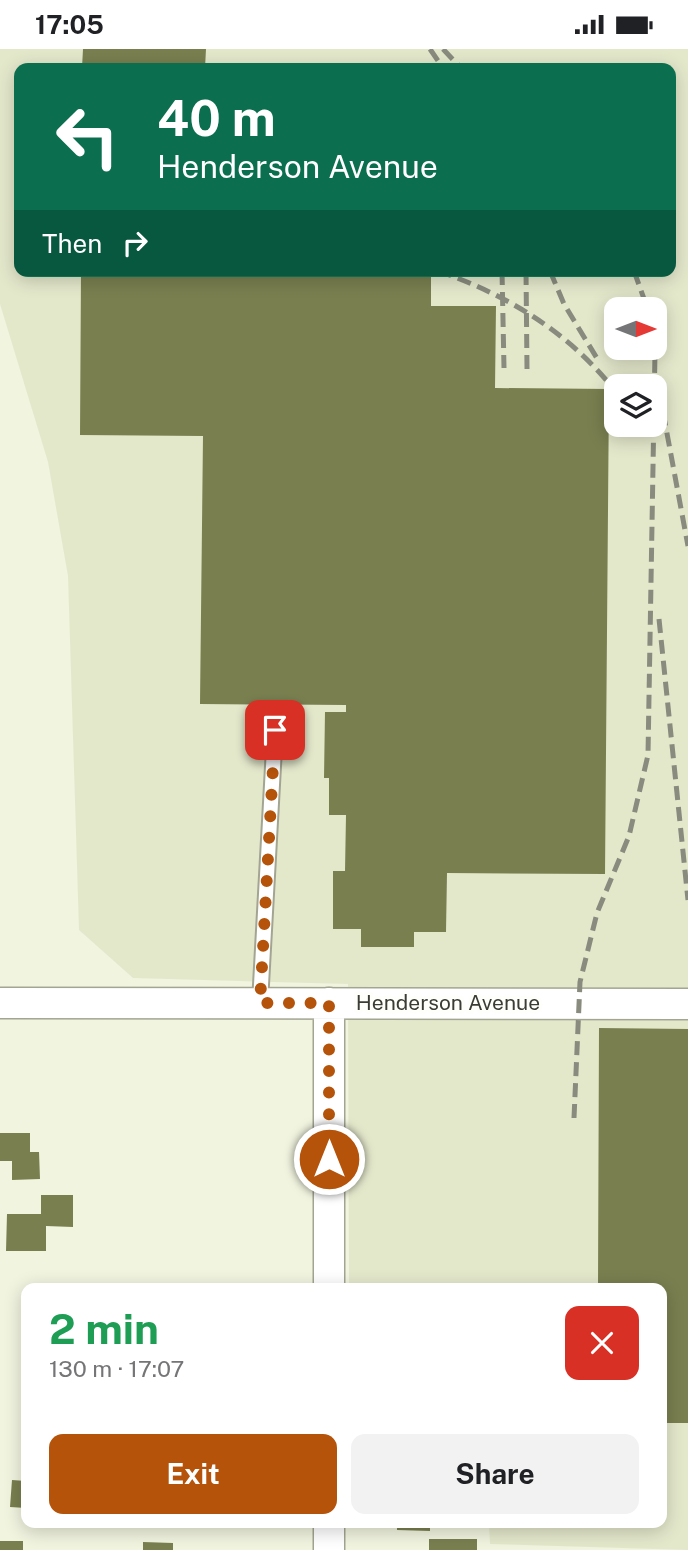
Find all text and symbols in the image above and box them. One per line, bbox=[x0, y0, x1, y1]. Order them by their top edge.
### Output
text: 17:05 bbox=[35, 9, 104, 40]
text: 40 m bbox=[157, 89, 276, 147]
icon: left bbox=[42, 91, 133, 182]
text: Henderson Avenue bbox=[157, 148, 438, 185]
icon: right bbox=[116, 224, 154, 262]
text: Then bbox=[42, 228, 102, 259]
north arrow bbox=[604, 297, 667, 361]
map controls bbox=[604, 297, 667, 437]
button: layers bbox=[604, 374, 667, 437]
pin bbox=[245, 700, 305, 760]
icon: arrive bbox=[256, 711, 294, 749]
street label: Henderson Avenue bbox=[356, 990, 540, 1015]
position arrow bbox=[292, 1122, 366, 1196]
text: 2 min bbox=[49, 1304, 159, 1353]
button: close bbox=[565, 1306, 639, 1380]
text: 130 m · 17:07 bbox=[49, 1355, 184, 1382]
button: Exit bbox=[49, 1434, 337, 1514]
button: Share bbox=[351, 1434, 639, 1514]

